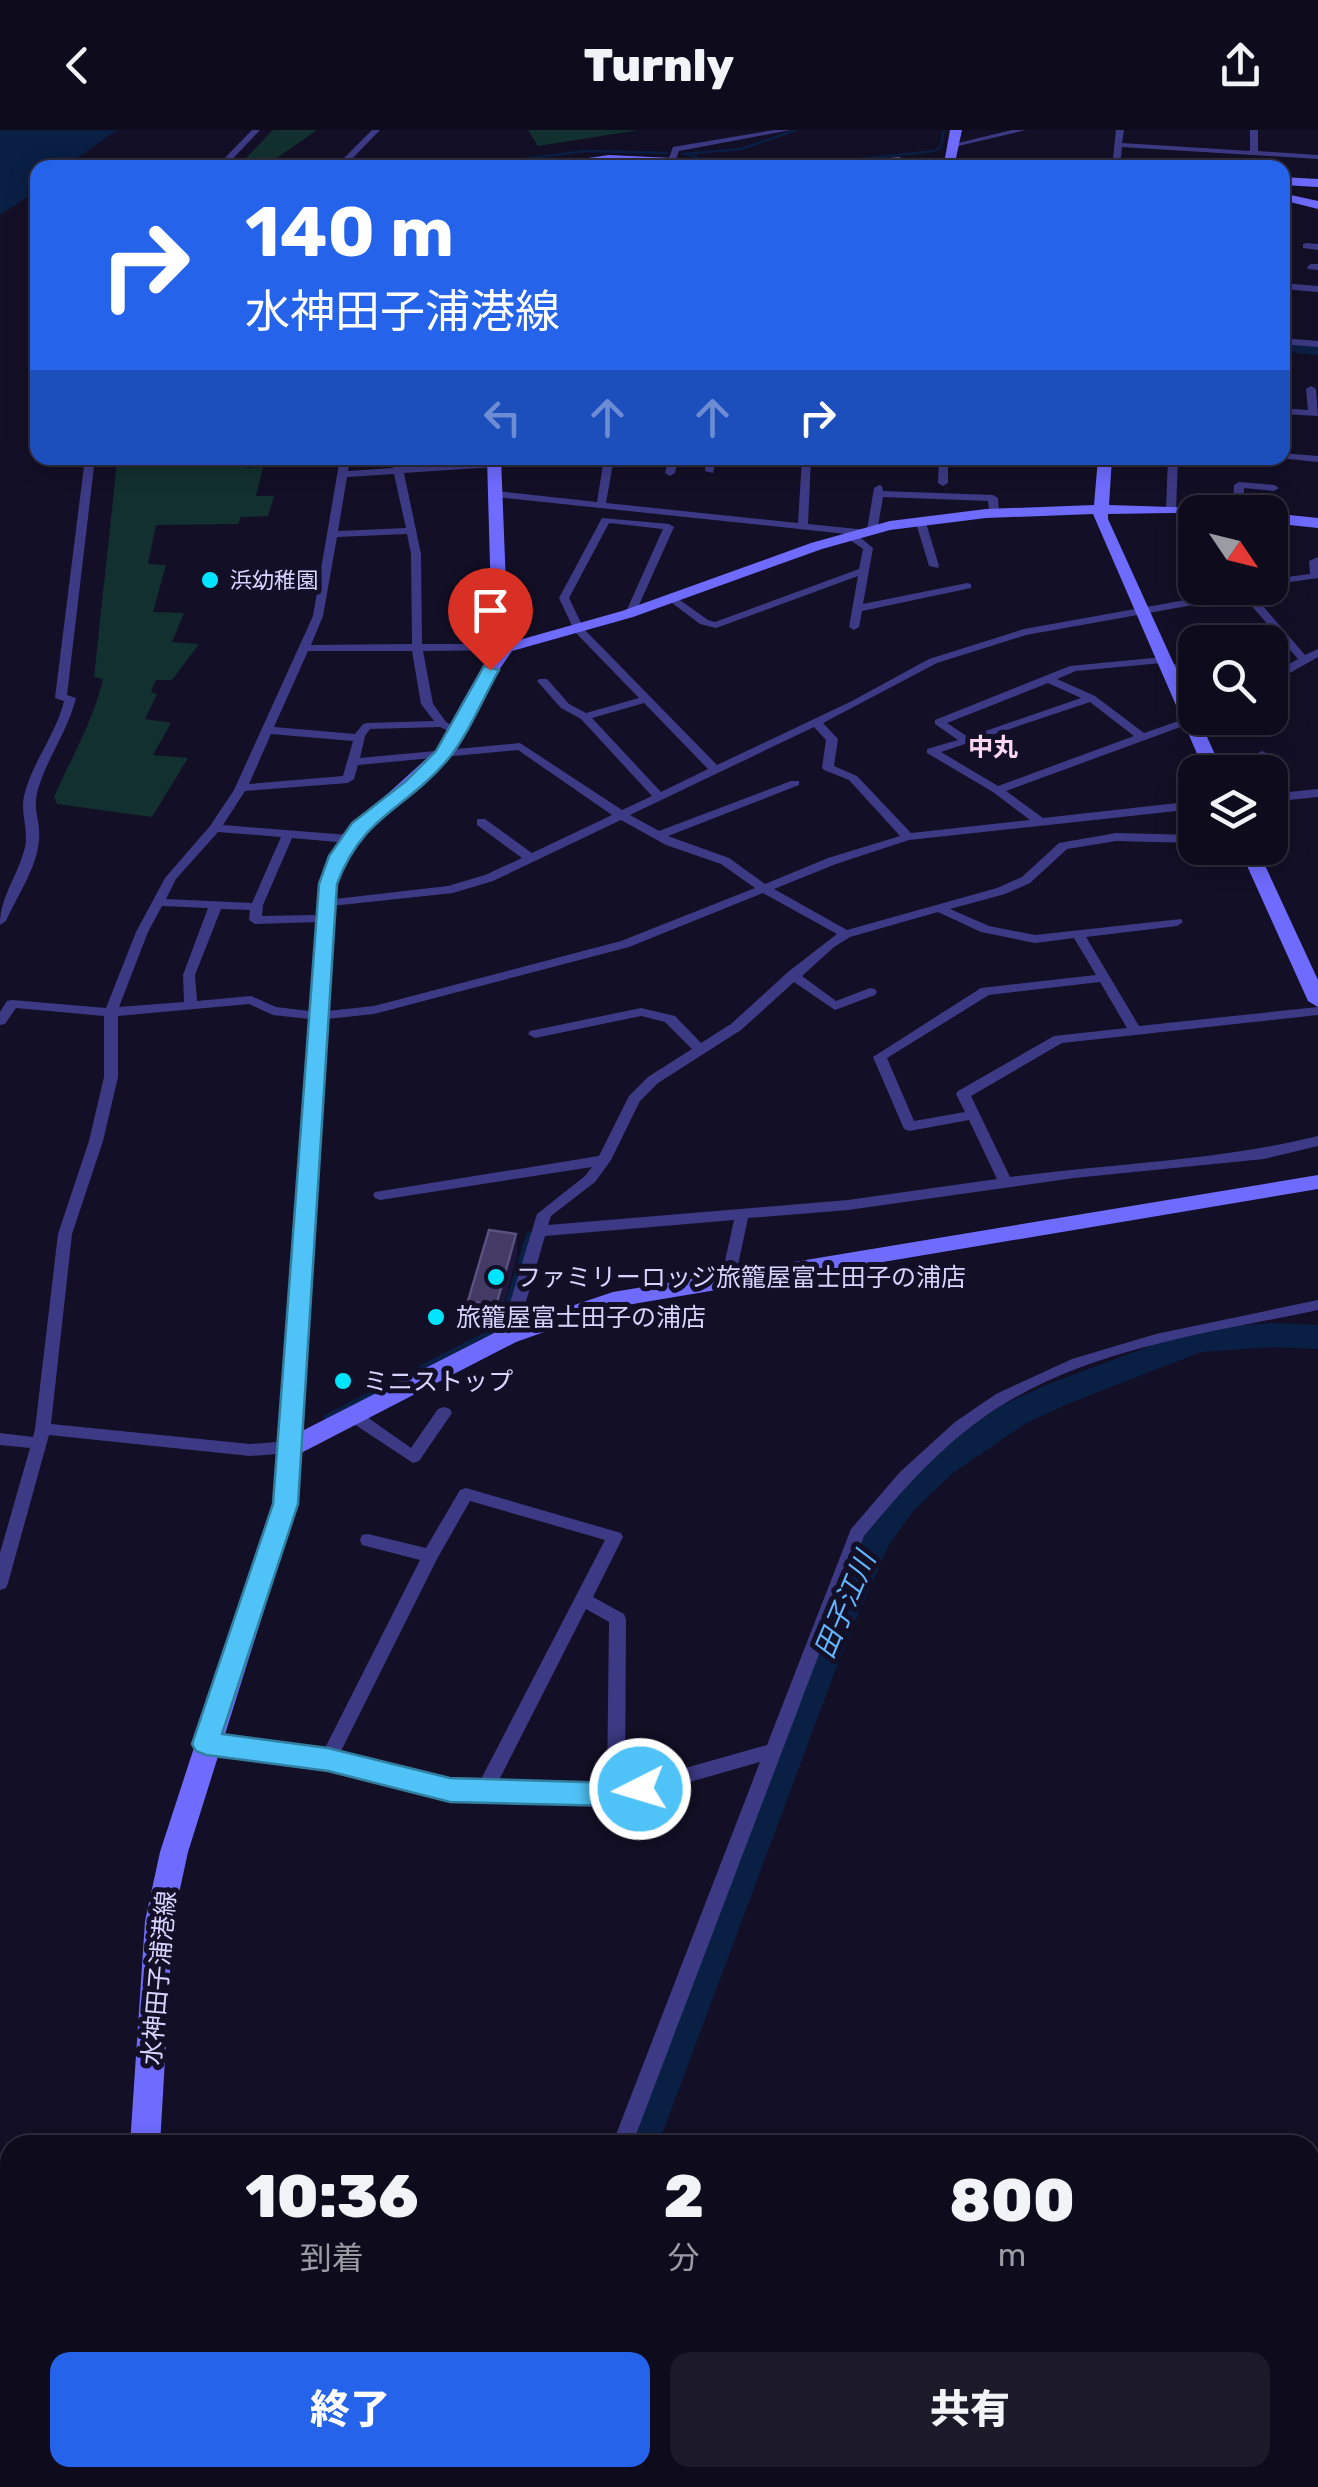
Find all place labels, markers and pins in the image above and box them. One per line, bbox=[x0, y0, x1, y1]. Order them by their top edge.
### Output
place label: 浜幼稚園 bbox=[230, 567, 318, 594]
pin bbox=[448, 568, 533, 671]
marker: 浜幼稚園 bbox=[199, 569, 221, 591]
place label: ファミリーロッジ旅籠屋富士田子の浦店 bbox=[516, 1263, 966, 1292]
marker: ファミリーロッジ旅籠屋富士田子の浦店 bbox=[485, 1266, 507, 1288]
place label: 旅籠屋富士田子の浦店 bbox=[456, 1303, 706, 1332]
marker: 旅籠屋富士田子の浦店 bbox=[425, 1306, 447, 1328]
place label: ミニストップ bbox=[363, 1367, 513, 1396]
marker: ミニストップ bbox=[332, 1370, 354, 1392]

